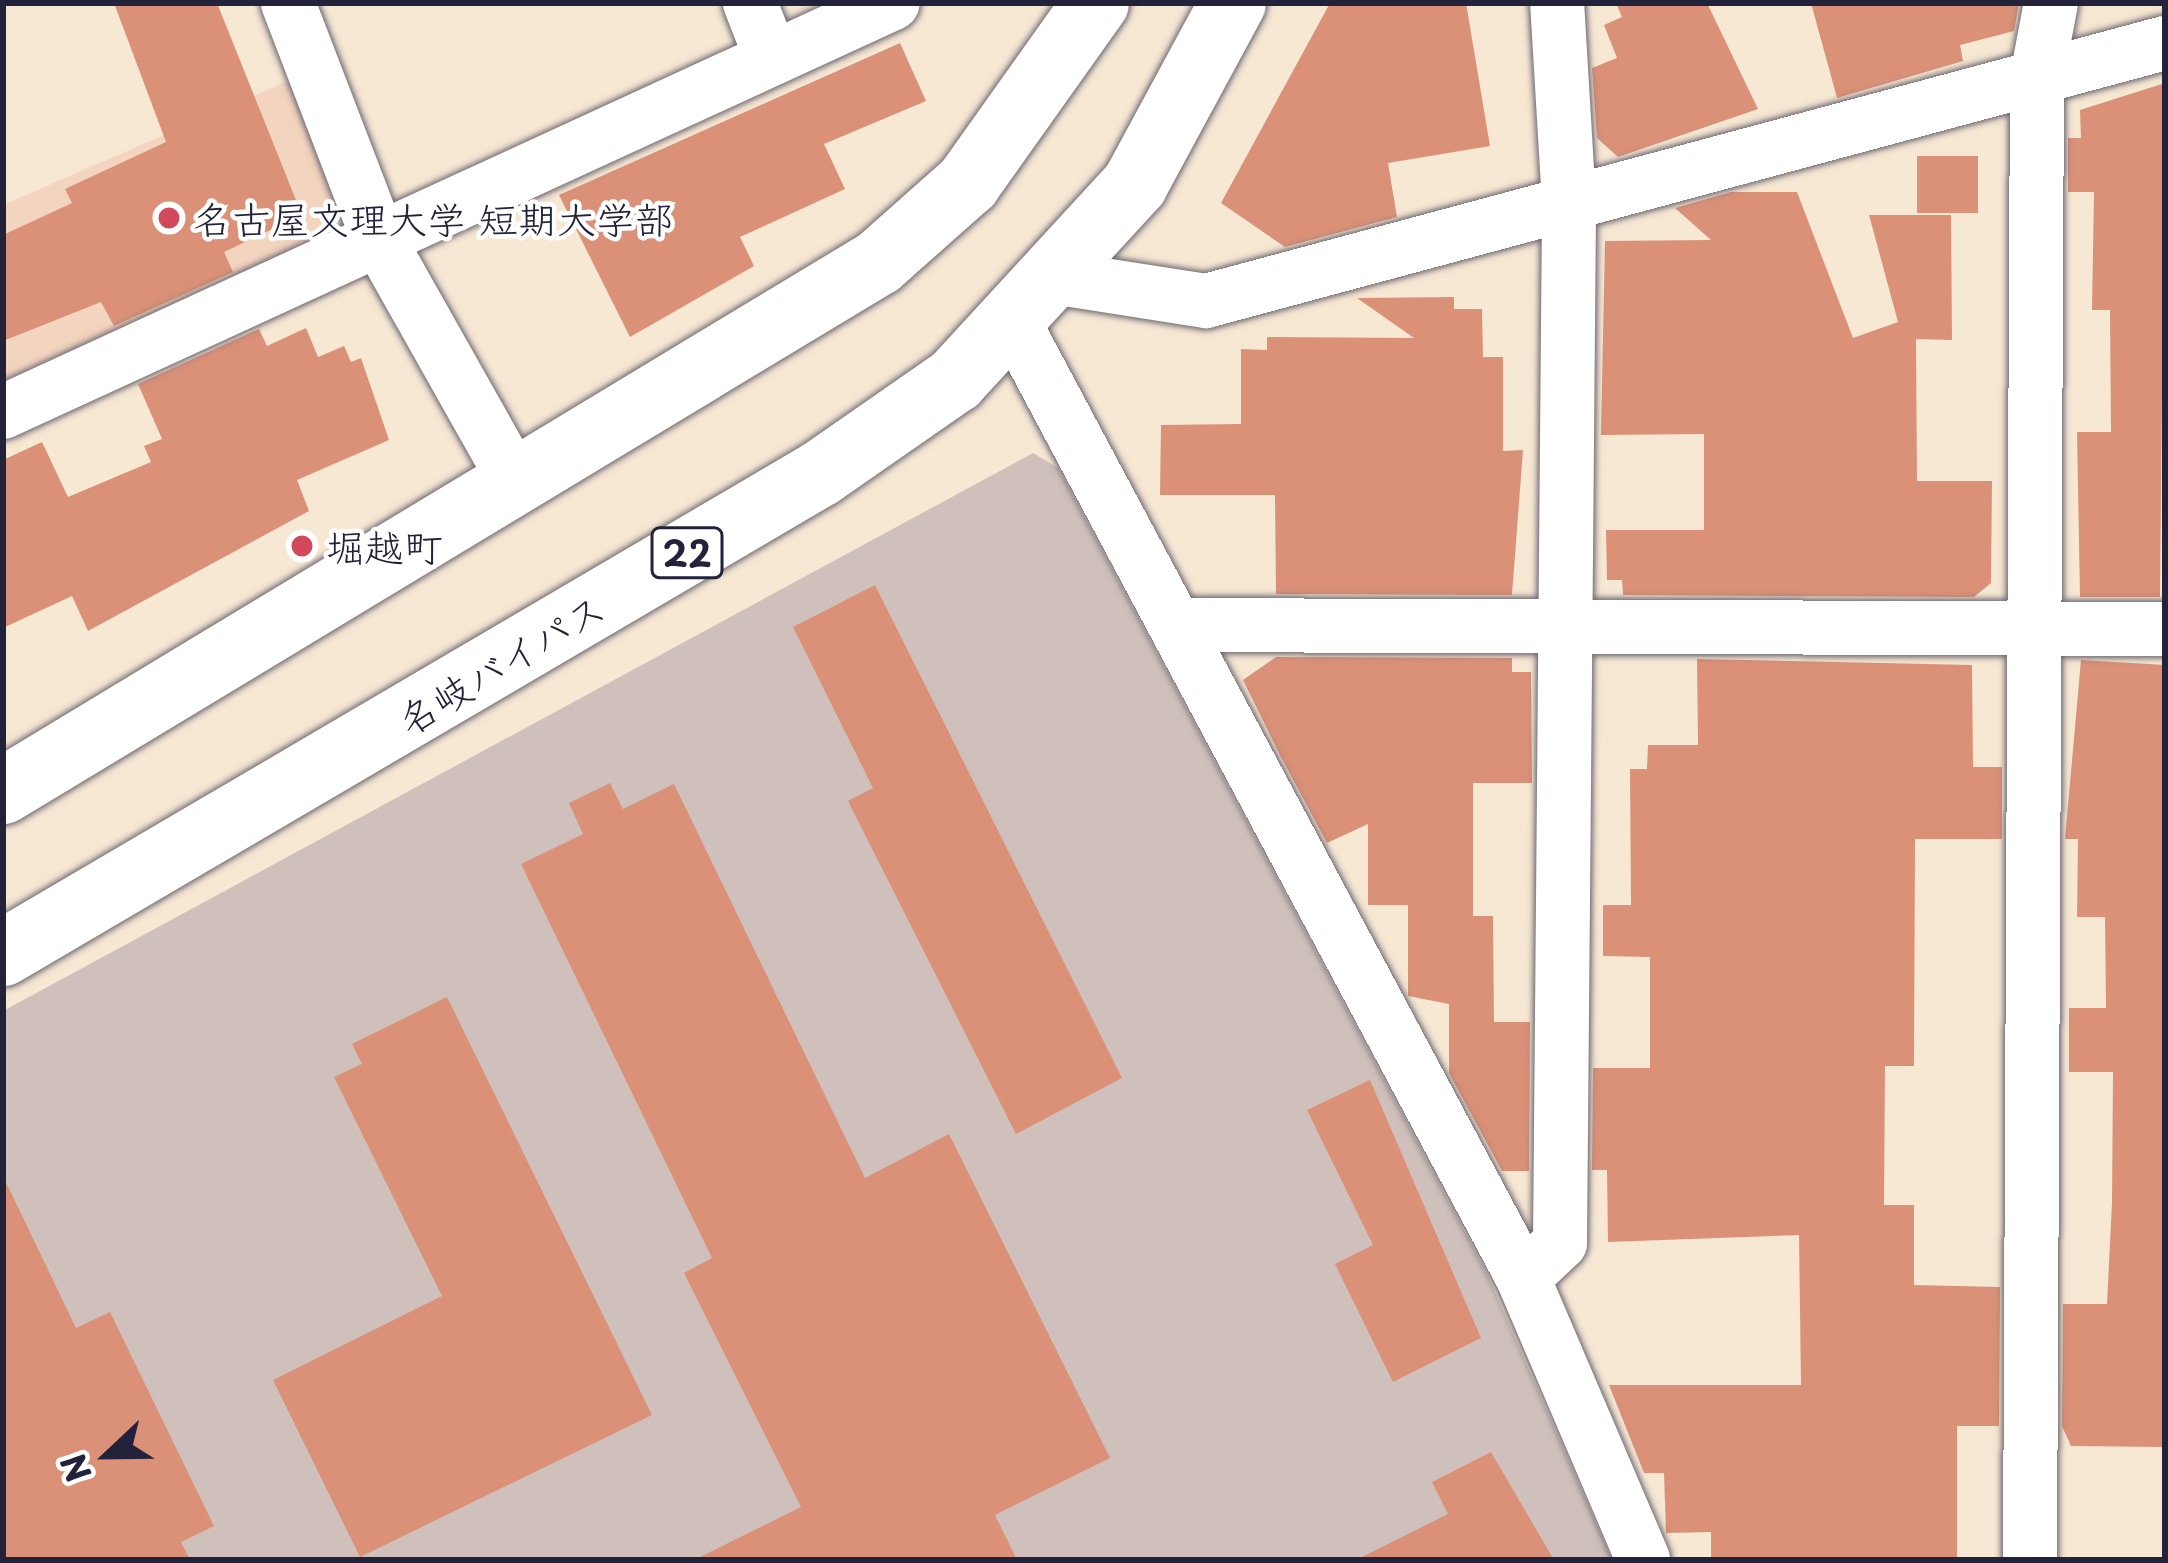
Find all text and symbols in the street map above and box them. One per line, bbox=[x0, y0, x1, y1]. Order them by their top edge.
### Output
place label: 名古屋文理大学 短期大学部 bbox=[193, 195, 674, 241]
marker: 名古屋文理大学 短期大学部 bbox=[156, 205, 182, 231]
place label: 堀越町 bbox=[326, 523, 443, 569]
road number: 22 bbox=[648, 523, 726, 583]
marker: 堀越町 bbox=[289, 533, 315, 559]
street label: 名岐バイパス bbox=[389, 583, 613, 743]
north arrow bbox=[48, 1395, 168, 1515]
text: N bbox=[47, 1447, 103, 1490]

